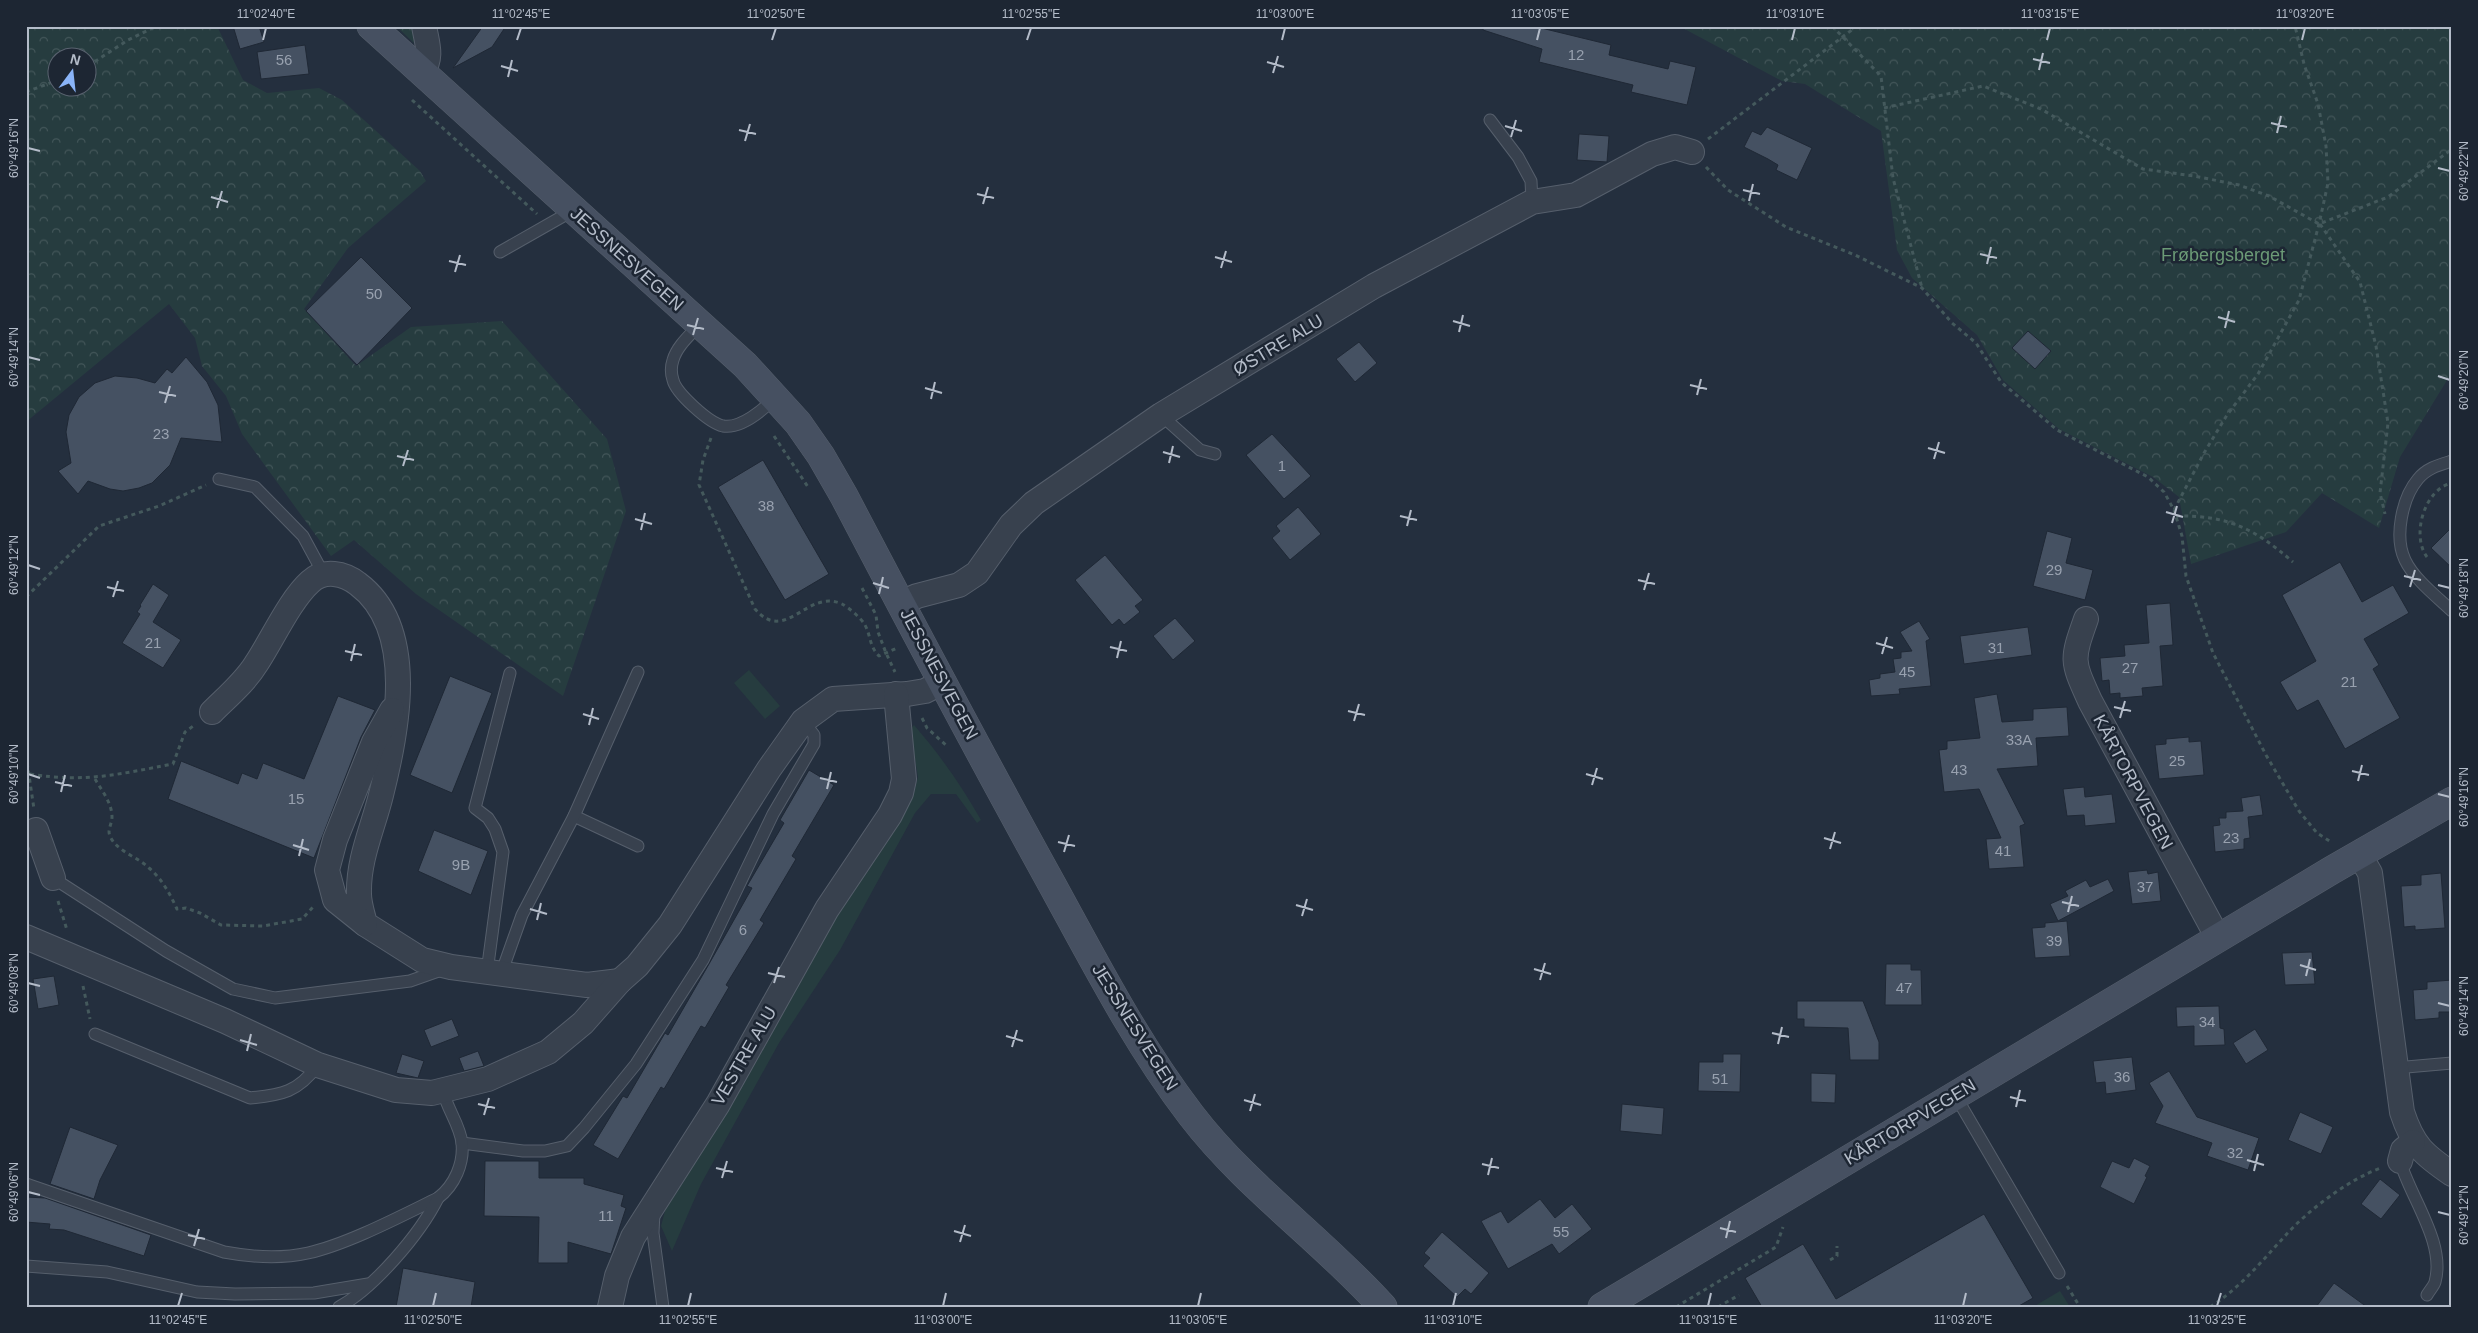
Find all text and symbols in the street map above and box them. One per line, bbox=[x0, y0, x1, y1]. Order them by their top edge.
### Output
text: 11°02'40"E bbox=[237, 7, 295, 21]
text: 11°02'45"E bbox=[492, 7, 550, 21]
text: 11°02'50"E bbox=[747, 7, 805, 21]
text: 11°02'55"E bbox=[1002, 7, 1060, 21]
text: 11°03'00"E bbox=[1256, 7, 1314, 21]
text: 11°03'05"E bbox=[1511, 7, 1569, 21]
text: 11°03'10"E bbox=[1766, 7, 1824, 21]
text: 11°03'15"E bbox=[2021, 7, 2079, 21]
text: 11°03'20"E bbox=[2276, 7, 2334, 21]
house number: 12 bbox=[1568, 46, 1584, 63]
north arrow bbox=[48, 48, 98, 98]
text: N bbox=[68, 50, 82, 68]
house number: 56 bbox=[276, 51, 292, 68]
text: 60°49'16"N bbox=[7, 118, 21, 178]
text: 60°49'22"N bbox=[2457, 141, 2471, 201]
street label: JESSNESVEGEN bbox=[566, 203, 688, 315]
park label: Frøbergsberget bbox=[2161, 245, 2285, 265]
house number: 50 bbox=[366, 285, 382, 302]
street label: ØSTRE ALU bbox=[1230, 310, 1326, 380]
text: 60°49'14"N bbox=[7, 327, 21, 387]
text: 60°49'20"N bbox=[2457, 350, 2471, 410]
house number: 23 bbox=[153, 425, 169, 442]
house number: 1 bbox=[1278, 457, 1286, 474]
house number: 38 bbox=[758, 497, 774, 514]
text: 60°49'12"N bbox=[7, 535, 21, 595]
text: 60°49'18"N bbox=[2457, 558, 2471, 618]
house number: 29 bbox=[2046, 561, 2062, 578]
street label: JESSNESVEGEN bbox=[896, 605, 982, 743]
house number: 21 bbox=[145, 634, 161, 651]
house number: 31 bbox=[1988, 639, 2004, 656]
house number: 27 bbox=[2122, 659, 2138, 676]
house number: 45 bbox=[1899, 663, 1915, 680]
house number: 21 bbox=[2341, 673, 2357, 690]
street label: KÅRTORPVEGEN bbox=[2089, 711, 2177, 853]
house number: 33A bbox=[2006, 731, 2032, 748]
text: 60°49'10"N bbox=[7, 744, 21, 804]
house number: 25 bbox=[2169, 752, 2185, 769]
house number: 43 bbox=[1951, 761, 1967, 778]
text: 60°49'16"N bbox=[2457, 767, 2471, 827]
house number: 15 bbox=[288, 790, 304, 807]
house number: 23 bbox=[2223, 829, 2239, 846]
house number: 41 bbox=[1995, 842, 2011, 859]
house number: 9B bbox=[452, 856, 470, 873]
house number: 37 bbox=[2137, 878, 2153, 895]
house number: 6 bbox=[739, 921, 747, 938]
house number: 39 bbox=[2046, 932, 2062, 949]
text: 60°49'08"N bbox=[7, 953, 21, 1013]
street label: JESSNESVEGEN bbox=[1088, 960, 1182, 1094]
text: 60°49'14"N bbox=[2457, 976, 2471, 1036]
house number: 47 bbox=[1896, 979, 1912, 996]
street label: VESTRE ALU bbox=[708, 1003, 780, 1109]
house number: 34 bbox=[2199, 1013, 2215, 1030]
house number: 36 bbox=[2114, 1068, 2130, 1085]
house number: 51 bbox=[1712, 1070, 1728, 1087]
street label: KÅRTORPVEGEN bbox=[1841, 1075, 1979, 1169]
house number: 32 bbox=[2227, 1144, 2243, 1161]
text: 60°49'06"N bbox=[7, 1162, 21, 1222]
text: 60°49'12"N bbox=[2457, 1185, 2471, 1245]
house number: 11 bbox=[598, 1207, 614, 1224]
house number: 55 bbox=[1553, 1223, 1569, 1240]
text: 11°02'45"E bbox=[149, 1313, 207, 1327]
text: 11°02'50"E bbox=[404, 1313, 462, 1327]
text: 11°02'55"E bbox=[659, 1313, 717, 1327]
text: 11°03'00"E bbox=[914, 1313, 972, 1327]
text: 11°03'05"E bbox=[1169, 1313, 1227, 1327]
text: 11°03'10"E bbox=[1424, 1313, 1482, 1327]
text: 11°03'15"E bbox=[1679, 1313, 1737, 1327]
text: 11°03'20"E bbox=[1934, 1313, 1992, 1327]
text: 11°03'25"E bbox=[2188, 1313, 2246, 1327]

